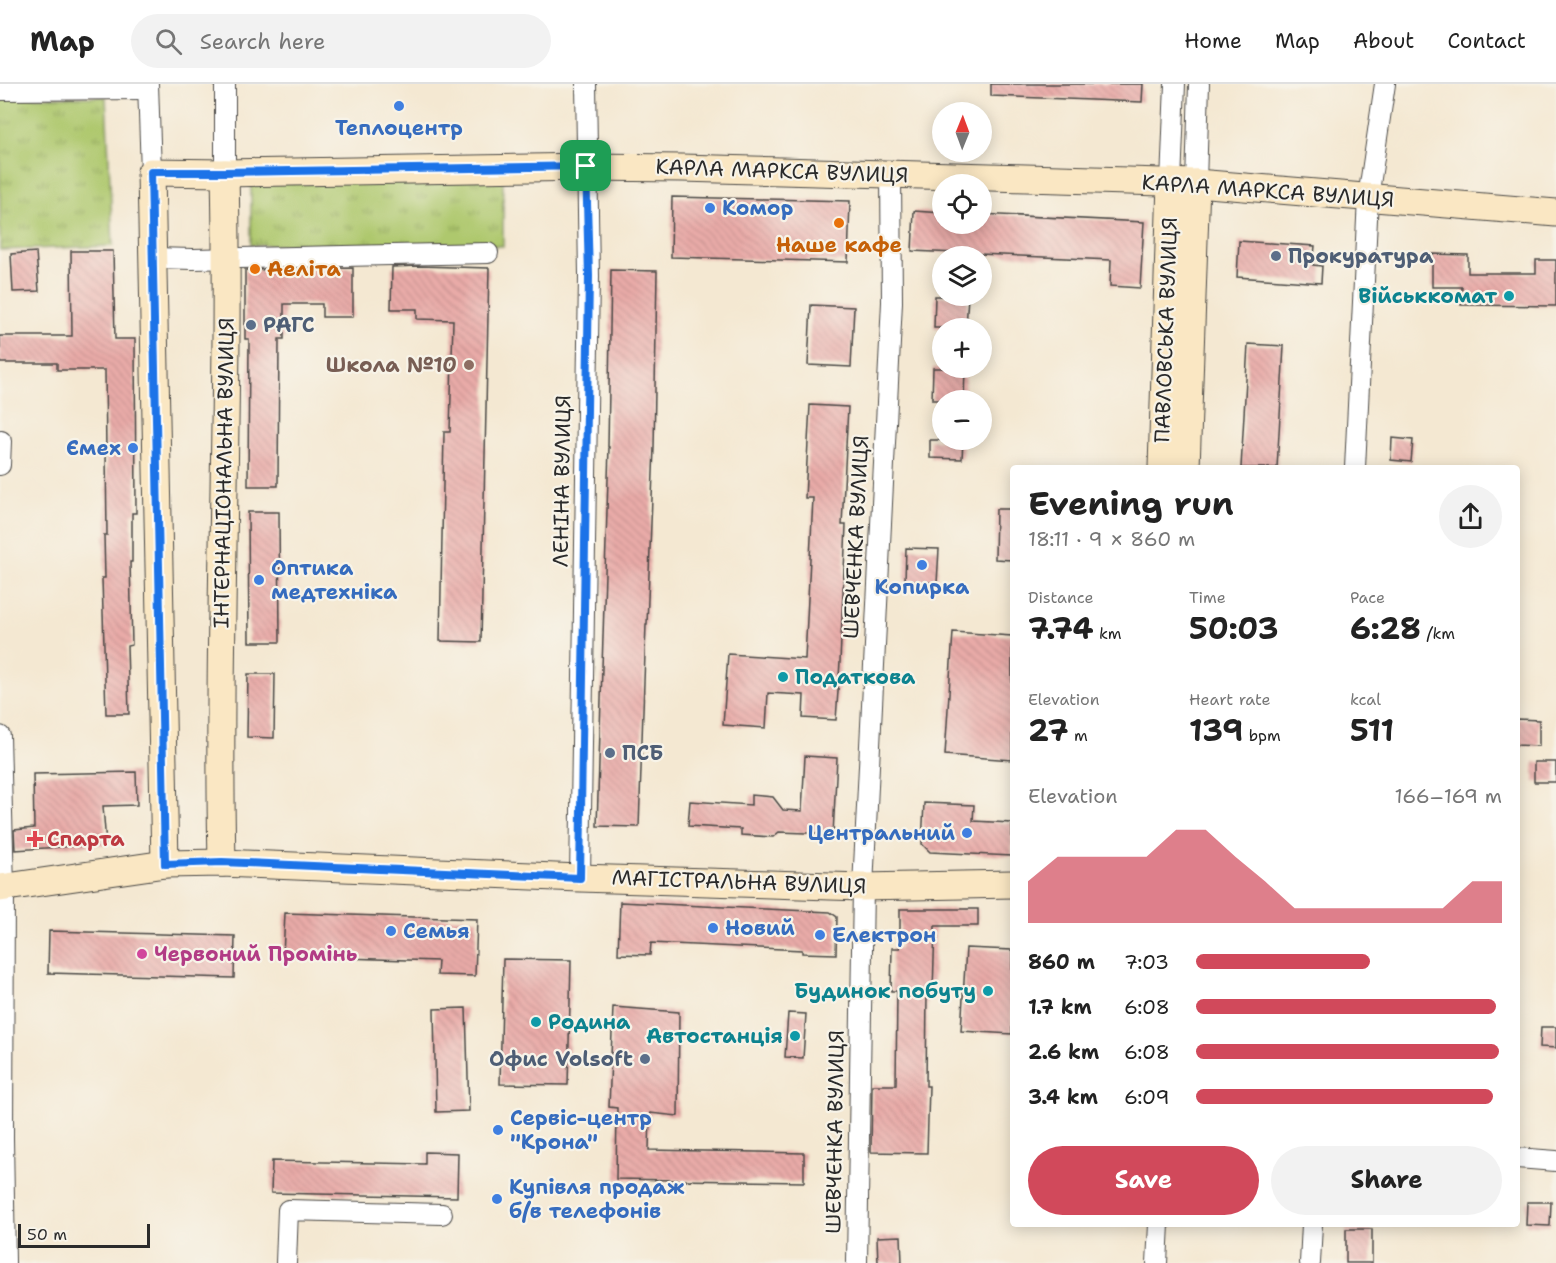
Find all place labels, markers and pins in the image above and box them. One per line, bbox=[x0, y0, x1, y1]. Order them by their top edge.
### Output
marker: Теплоцентр bbox=[392, 99, 406, 113]
place label: Теплоцентр bbox=[335, 114, 463, 142]
pin bbox=[560, 140, 611, 191]
place label: Комор bbox=[722, 194, 793, 222]
marker: Комор bbox=[703, 201, 717, 215]
marker: Наше кафе bbox=[832, 216, 846, 230]
place label: Наше кафе bbox=[776, 231, 902, 259]
place label: Прокуратура bbox=[1288, 242, 1434, 270]
marker: Прокуратура bbox=[1269, 249, 1283, 263]
place label: Аеліта bbox=[267, 255, 341, 283]
marker: Аеліта bbox=[248, 262, 262, 276]
place label: Військкомат bbox=[1358, 282, 1497, 310]
marker: Військкомат bbox=[1502, 289, 1516, 303]
place label: РАГС bbox=[263, 311, 315, 339]
marker: РАГС bbox=[244, 318, 258, 332]
place label: Школа №10 bbox=[326, 351, 457, 379]
marker: Школа №10 bbox=[462, 358, 476, 372]
place label: Ємех bbox=[66, 434, 121, 462]
marker: Ємех bbox=[126, 441, 140, 455]
place label: Оптика медтехніка bbox=[271, 554, 398, 606]
marker: Копирка bbox=[915, 558, 929, 572]
marker: Оптика медтехніка bbox=[252, 573, 266, 587]
place label: Копирка bbox=[875, 573, 970, 601]
place label: Податкова bbox=[795, 663, 916, 691]
marker: Податкова bbox=[776, 670, 790, 684]
place label: ПСБ bbox=[622, 739, 663, 767]
marker: ПСБ bbox=[603, 746, 617, 760]
place label: Центральний bbox=[808, 819, 955, 847]
place label: Спарта bbox=[47, 825, 125, 853]
marker: Центральний bbox=[960, 826, 974, 840]
marker: Спарта bbox=[28, 832, 42, 846]
place label: Новий bbox=[725, 914, 795, 942]
place label: Семья bbox=[403, 917, 470, 945]
marker: Новий bbox=[706, 921, 720, 935]
place label: Електрон bbox=[832, 921, 936, 949]
marker: Семья bbox=[384, 924, 398, 938]
marker: Електрон bbox=[813, 928, 827, 942]
place label: Червоний Промінь bbox=[154, 940, 357, 968]
marker: Червоний Промінь bbox=[135, 947, 149, 961]
place label: Будинок побуту bbox=[794, 977, 976, 1005]
marker: Будинок побуту bbox=[981, 984, 995, 998]
place label: Родина bbox=[548, 1008, 631, 1036]
marker: Родина bbox=[529, 1015, 543, 1029]
place label: Автостанція bbox=[646, 1022, 783, 1050]
marker: Автостанція bbox=[788, 1029, 802, 1043]
place label: Офис Volsoft bbox=[489, 1045, 633, 1073]
marker: Офис Volsoft bbox=[638, 1052, 652, 1066]
place label: Сервіс-центр "Крона" bbox=[510, 1104, 652, 1156]
marker: Сервіс-центр "Крона" bbox=[491, 1123, 505, 1137]
place label: Купівля продаж б/в телефонів bbox=[509, 1173, 685, 1225]
marker: Купівля продаж б/в телефонів bbox=[490, 1192, 504, 1206]

